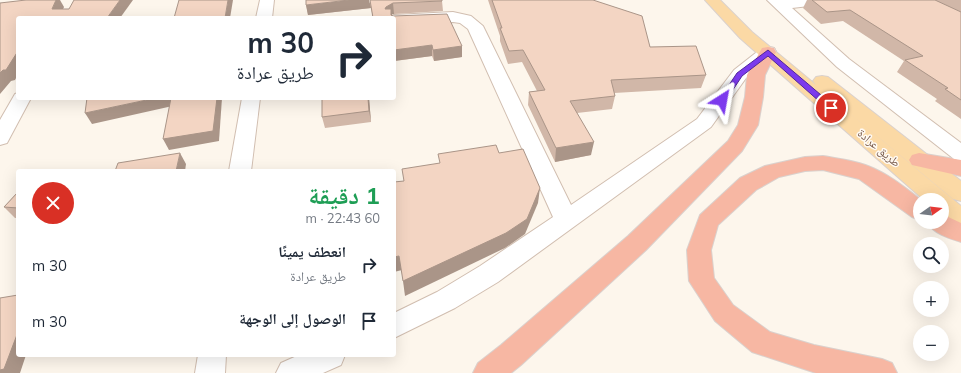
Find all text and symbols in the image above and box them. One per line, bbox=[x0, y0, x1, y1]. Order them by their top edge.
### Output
text: 30 m bbox=[248, 25, 314, 60]
icon: right bbox=[328, 32, 380, 84]
text: طريق عرادة bbox=[237, 61, 314, 84]
position arrow bbox=[701, 79, 743, 121]
pin bbox=[814, 91, 848, 125]
icon: arrive bbox=[820, 97, 842, 119]
street label: طريق عرادة bbox=[855, 125, 904, 170]
text: 1 دقيقة bbox=[309, 180, 380, 210]
button: close bbox=[32, 182, 74, 224]
north arrow bbox=[913, 193, 949, 229]
map controls bbox=[913, 193, 949, 361]
text: 60 m · 22:43 bbox=[306, 210, 380, 226]
button: search bbox=[913, 237, 949, 273]
text: انعطف يمينًا bbox=[278, 242, 346, 261]
icon: right bbox=[358, 254, 380, 276]
text: 30 m bbox=[32, 256, 67, 275]
text: طريق عرادة bbox=[290, 268, 346, 284]
button: + bbox=[913, 281, 949, 317]
text: الوصول إلى الوجهة bbox=[239, 309, 346, 328]
icon: arrive bbox=[358, 310, 380, 332]
text: 30 m bbox=[32, 312, 67, 331]
button: − bbox=[913, 325, 949, 361]

